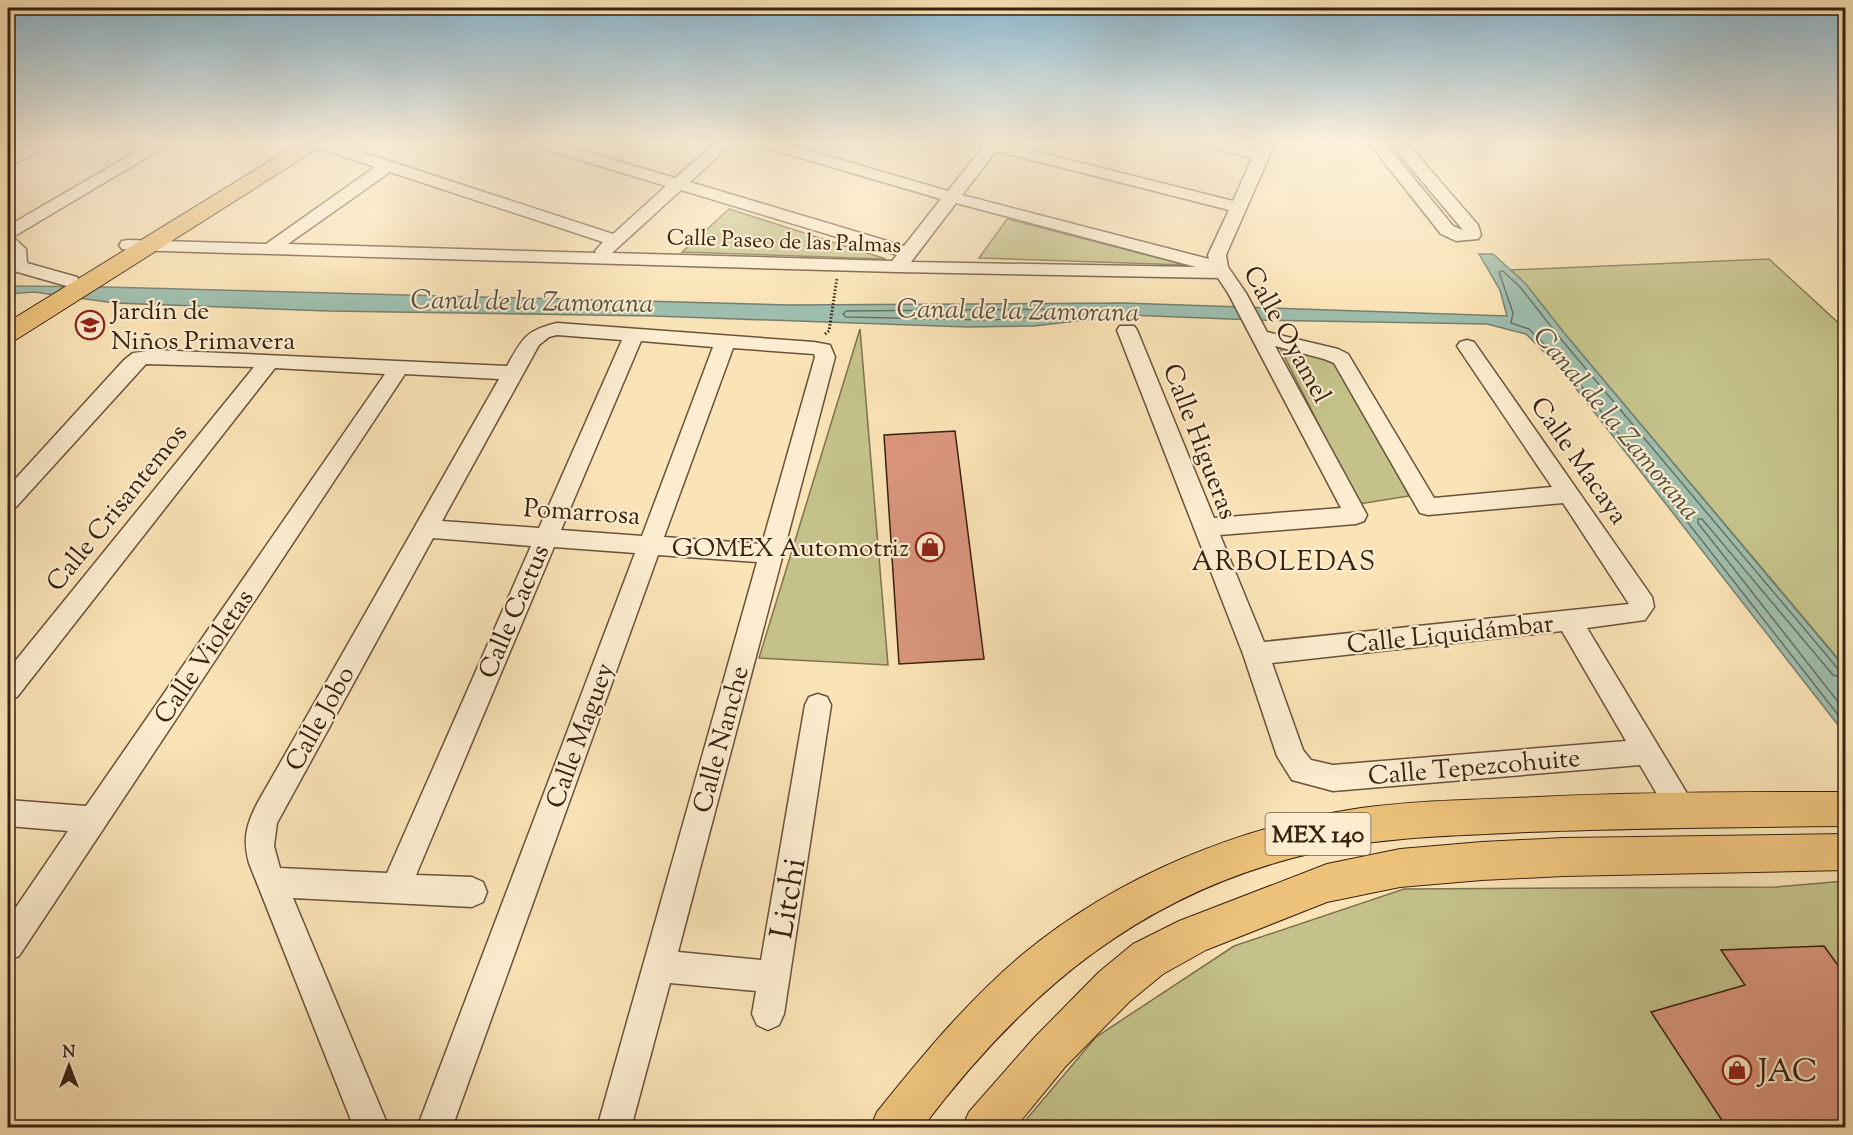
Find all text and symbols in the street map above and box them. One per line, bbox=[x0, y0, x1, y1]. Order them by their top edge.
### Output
street label: Calle Paseo de las Palmas bbox=[666, 223, 902, 263]
street label: Calle Oyamel bbox=[1233, 260, 1339, 411]
water label: Canal de la Zamorana bbox=[410, 282, 654, 325]
water label: Canal de la Zamorana bbox=[896, 291, 1140, 334]
place label: Jardín de Niños Primavera bbox=[109, 294, 295, 361]
school or university icon: Jardín de Niños Primavera bbox=[74, 309, 106, 341]
water label: Canal de la Zamorana bbox=[1522, 319, 1708, 530]
street label: Calle Higueras bbox=[1152, 359, 1245, 525]
street label: Calle Macaya bbox=[1520, 390, 1636, 533]
street label: Calle Crisantemos bbox=[39, 417, 197, 600]
street label: Pomarrosa bbox=[522, 491, 641, 536]
place label: GOMEX Automotriz bbox=[672, 531, 909, 568]
shop icon: GOMEX Automotriz bbox=[914, 531, 946, 563]
street label: Calle Cactus bbox=[470, 539, 560, 685]
district label: ARBOLEDAS bbox=[1191, 544, 1377, 583]
street label: Calle Violetas bbox=[146, 583, 264, 732]
street label: Calle Liquidámbar bbox=[1345, 606, 1556, 665]
street label: Calle Maguey bbox=[538, 658, 625, 814]
street label: Calle Jobo bbox=[277, 660, 365, 778]
street label: Calle Nanche bbox=[685, 662, 760, 817]
street label: Calle Tepezcohuite bbox=[1367, 741, 1582, 796]
road number: MEX 140 bbox=[1266, 813, 1370, 855]
street label: Litchi bbox=[760, 854, 820, 943]
north arrow bbox=[39, 1036, 99, 1096]
text: N bbox=[63, 1042, 76, 1065]
place label: JAC bbox=[1756, 1050, 1818, 1096]
shop icon: JAC bbox=[1721, 1054, 1753, 1086]

